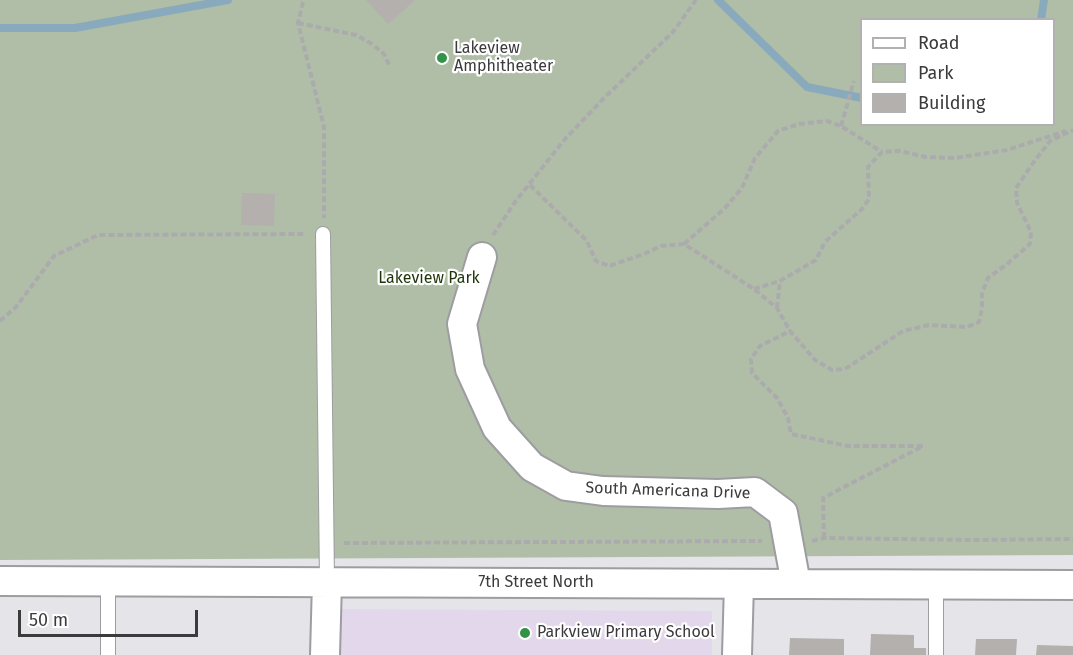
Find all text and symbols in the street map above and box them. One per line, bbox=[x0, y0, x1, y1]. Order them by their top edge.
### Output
legend bbox=[860, 18, 1055, 126]
text: Road bbox=[918, 32, 960, 54]
place label: Lakeview Amphitheater bbox=[454, 39, 553, 77]
marker: Lakeview Amphitheater bbox=[435, 51, 449, 65]
text: Park bbox=[918, 62, 953, 84]
text: Building bbox=[918, 92, 985, 114]
park label: Lakeview Park bbox=[378, 269, 480, 289]
street label: South Americana Drive bbox=[585, 479, 751, 503]
street label: 7th Street North bbox=[478, 573, 594, 593]
scale bar bbox=[21, 598, 201, 636]
text: 50 m bbox=[29, 609, 68, 631]
place label: Parkview Primary School bbox=[537, 623, 715, 643]
marker: Parkview Primary School bbox=[518, 626, 532, 640]

